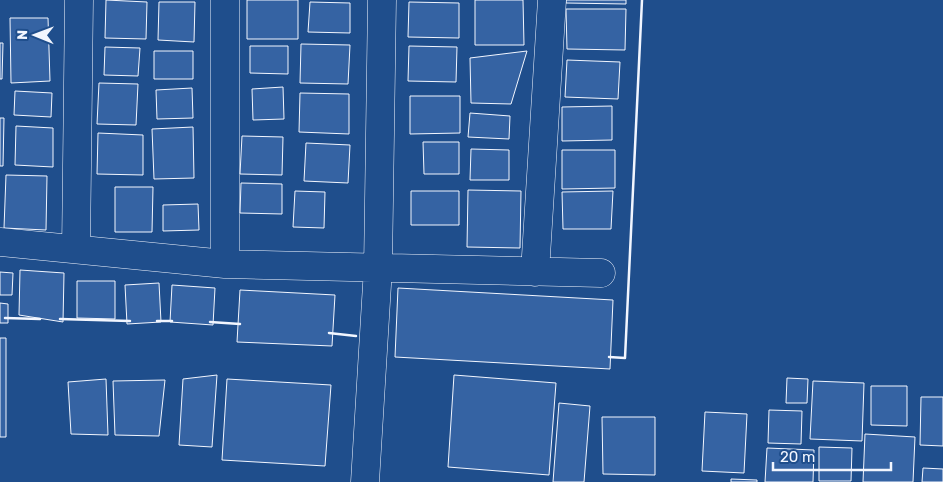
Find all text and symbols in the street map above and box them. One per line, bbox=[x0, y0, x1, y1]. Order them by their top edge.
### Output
north arrow bbox=[10, 10, 60, 60]
text: N bbox=[14, 30, 31, 40]
scale bar bbox=[773, 440, 890, 472]
text: 20 m bbox=[780, 448, 815, 466]

